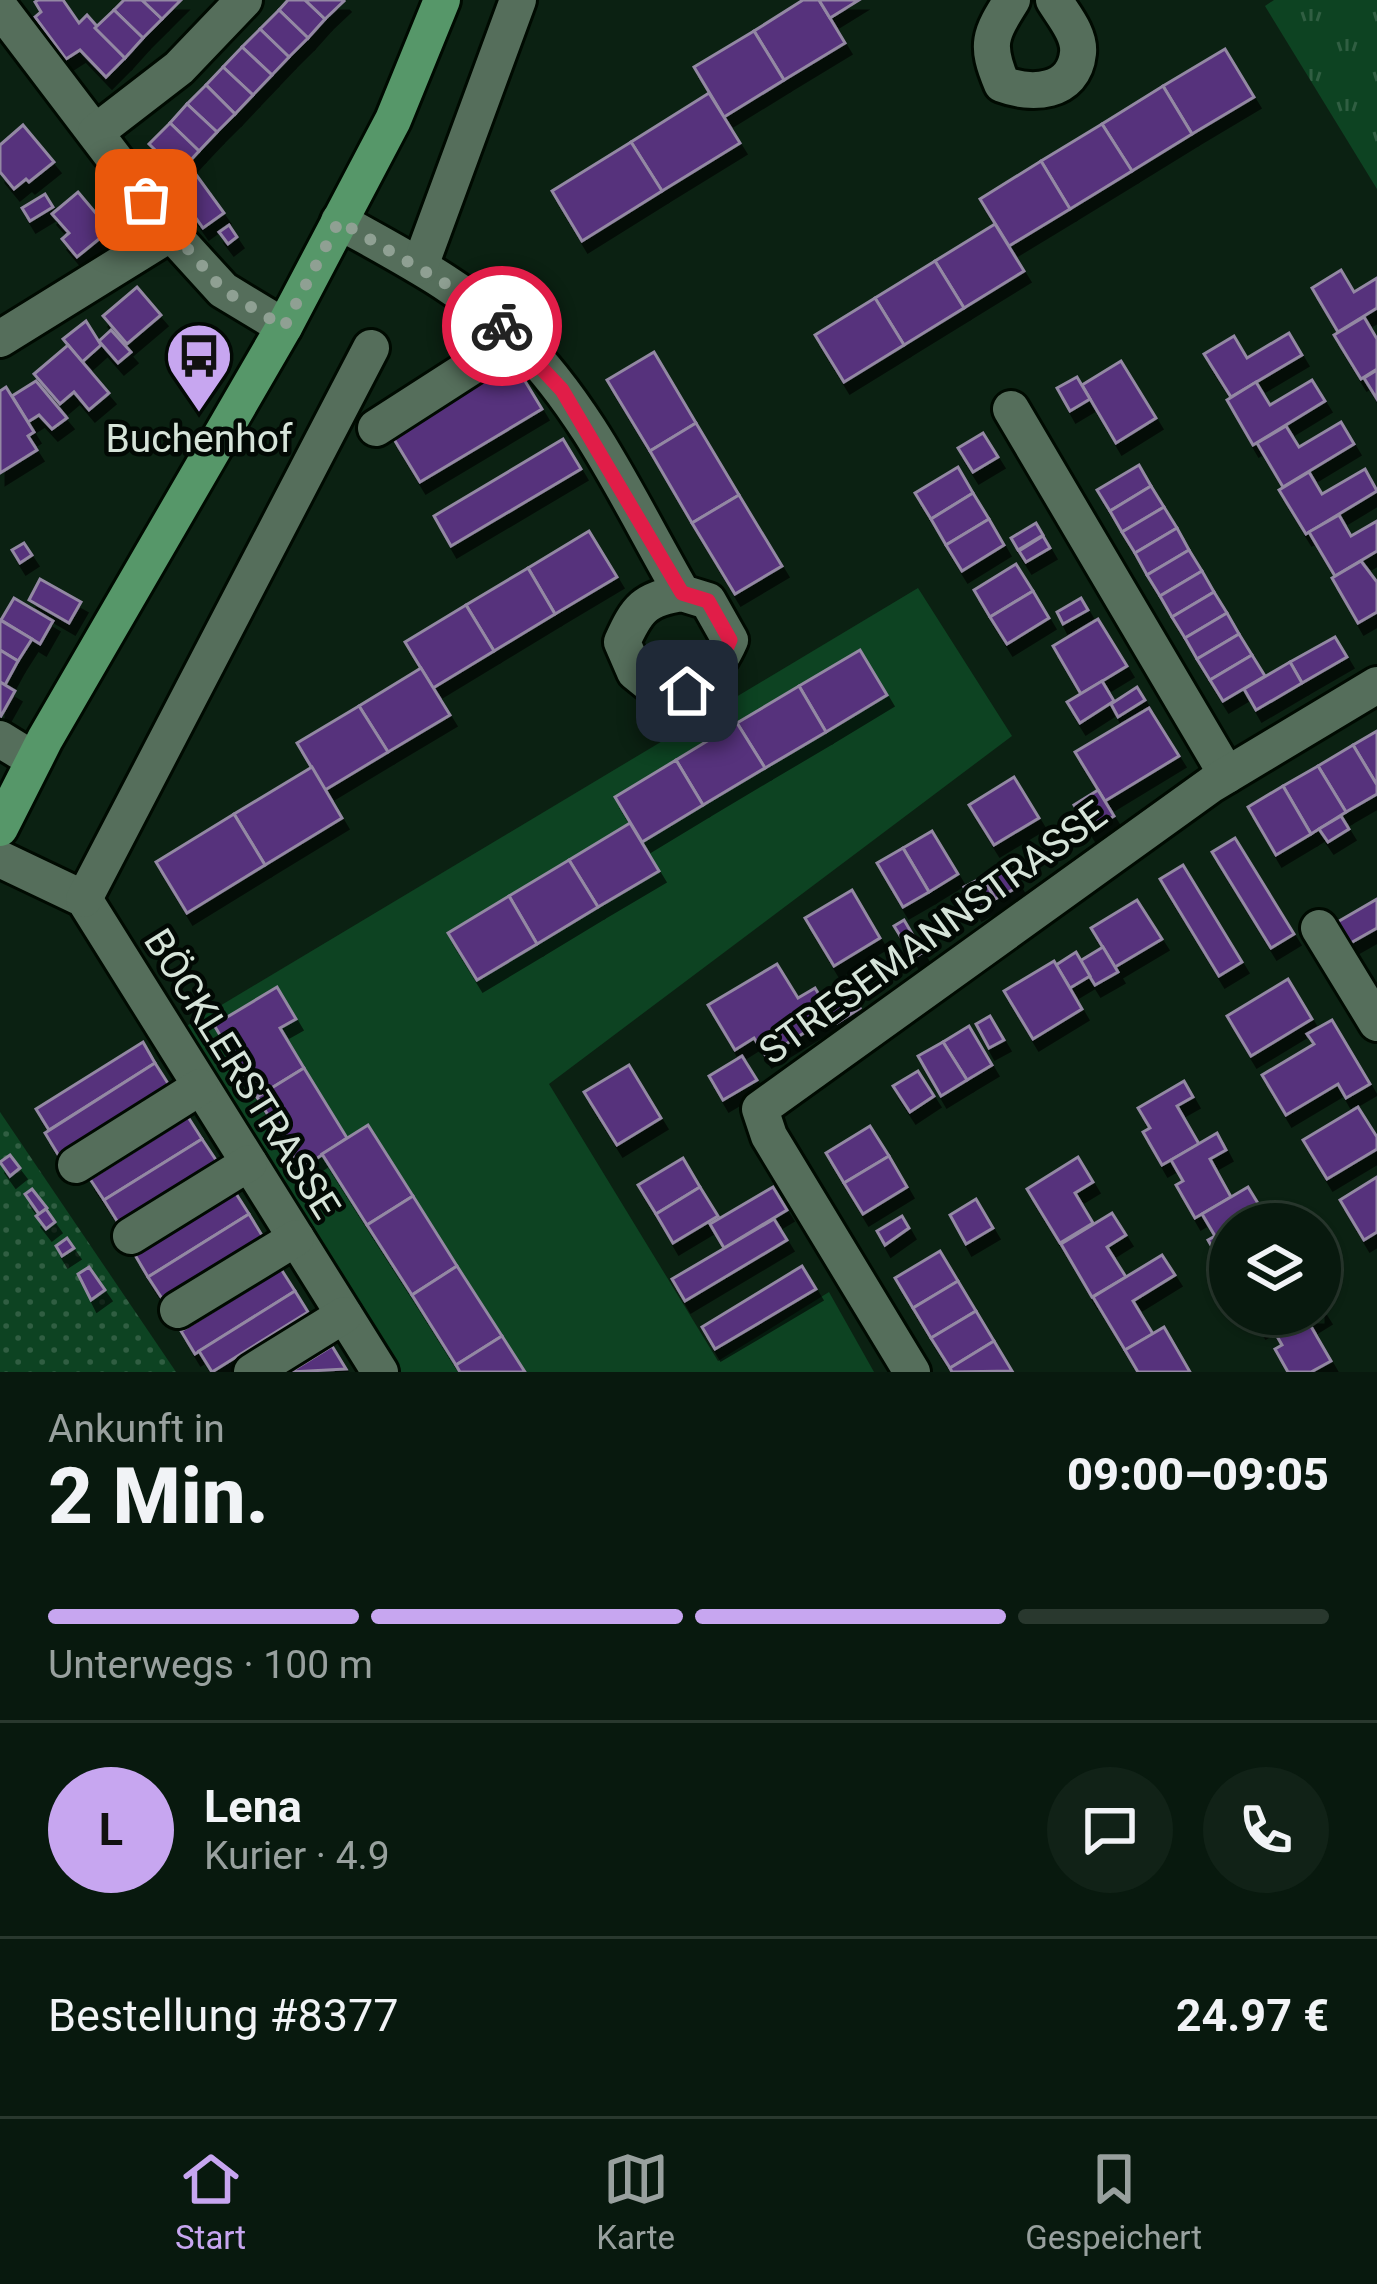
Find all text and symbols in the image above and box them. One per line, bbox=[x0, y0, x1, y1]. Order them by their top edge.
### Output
pin bbox=[95, 149, 197, 251]
icon: bag bbox=[113, 167, 179, 233]
courier bbox=[442, 266, 562, 386]
icon: bike bbox=[469, 293, 535, 359]
bus stop icon: Buchenhof bbox=[164, 321, 234, 415]
place label: Buchenhof bbox=[105, 416, 293, 462]
pin bbox=[636, 640, 738, 742]
icon: home bbox=[654, 658, 720, 724]
street label: STRESEMANNSTRASSE bbox=[750, 792, 1116, 1074]
street label: BÖCKLERSTRASSE bbox=[134, 921, 350, 1227]
map controls bbox=[1209, 1203, 1341, 1335]
button: layers bbox=[1209, 1203, 1341, 1335]
text: Ankunft in bbox=[48, 1406, 225, 1452]
text: 09:00–09:05 bbox=[1067, 1448, 1329, 1501]
text: 2 Min. bbox=[48, 1451, 269, 1542]
text: Unterwegs · 100 m bbox=[48, 1642, 373, 1688]
button: chat bbox=[1047, 1767, 1173, 1893]
button: phone bbox=[1203, 1767, 1329, 1893]
text: Lena bbox=[204, 1780, 302, 1833]
text: L bbox=[99, 1803, 123, 1856]
text: Kurier · 4.9 bbox=[204, 1833, 390, 1879]
text: Bestellung #8377 bbox=[48, 1989, 399, 2042]
text: 24.97 € bbox=[1176, 1989, 1329, 2042]
tab: Start bbox=[175, 2146, 246, 2257]
tab: Karte bbox=[596, 2146, 675, 2257]
tab: Gespeichert bbox=[1025, 2146, 1202, 2257]

